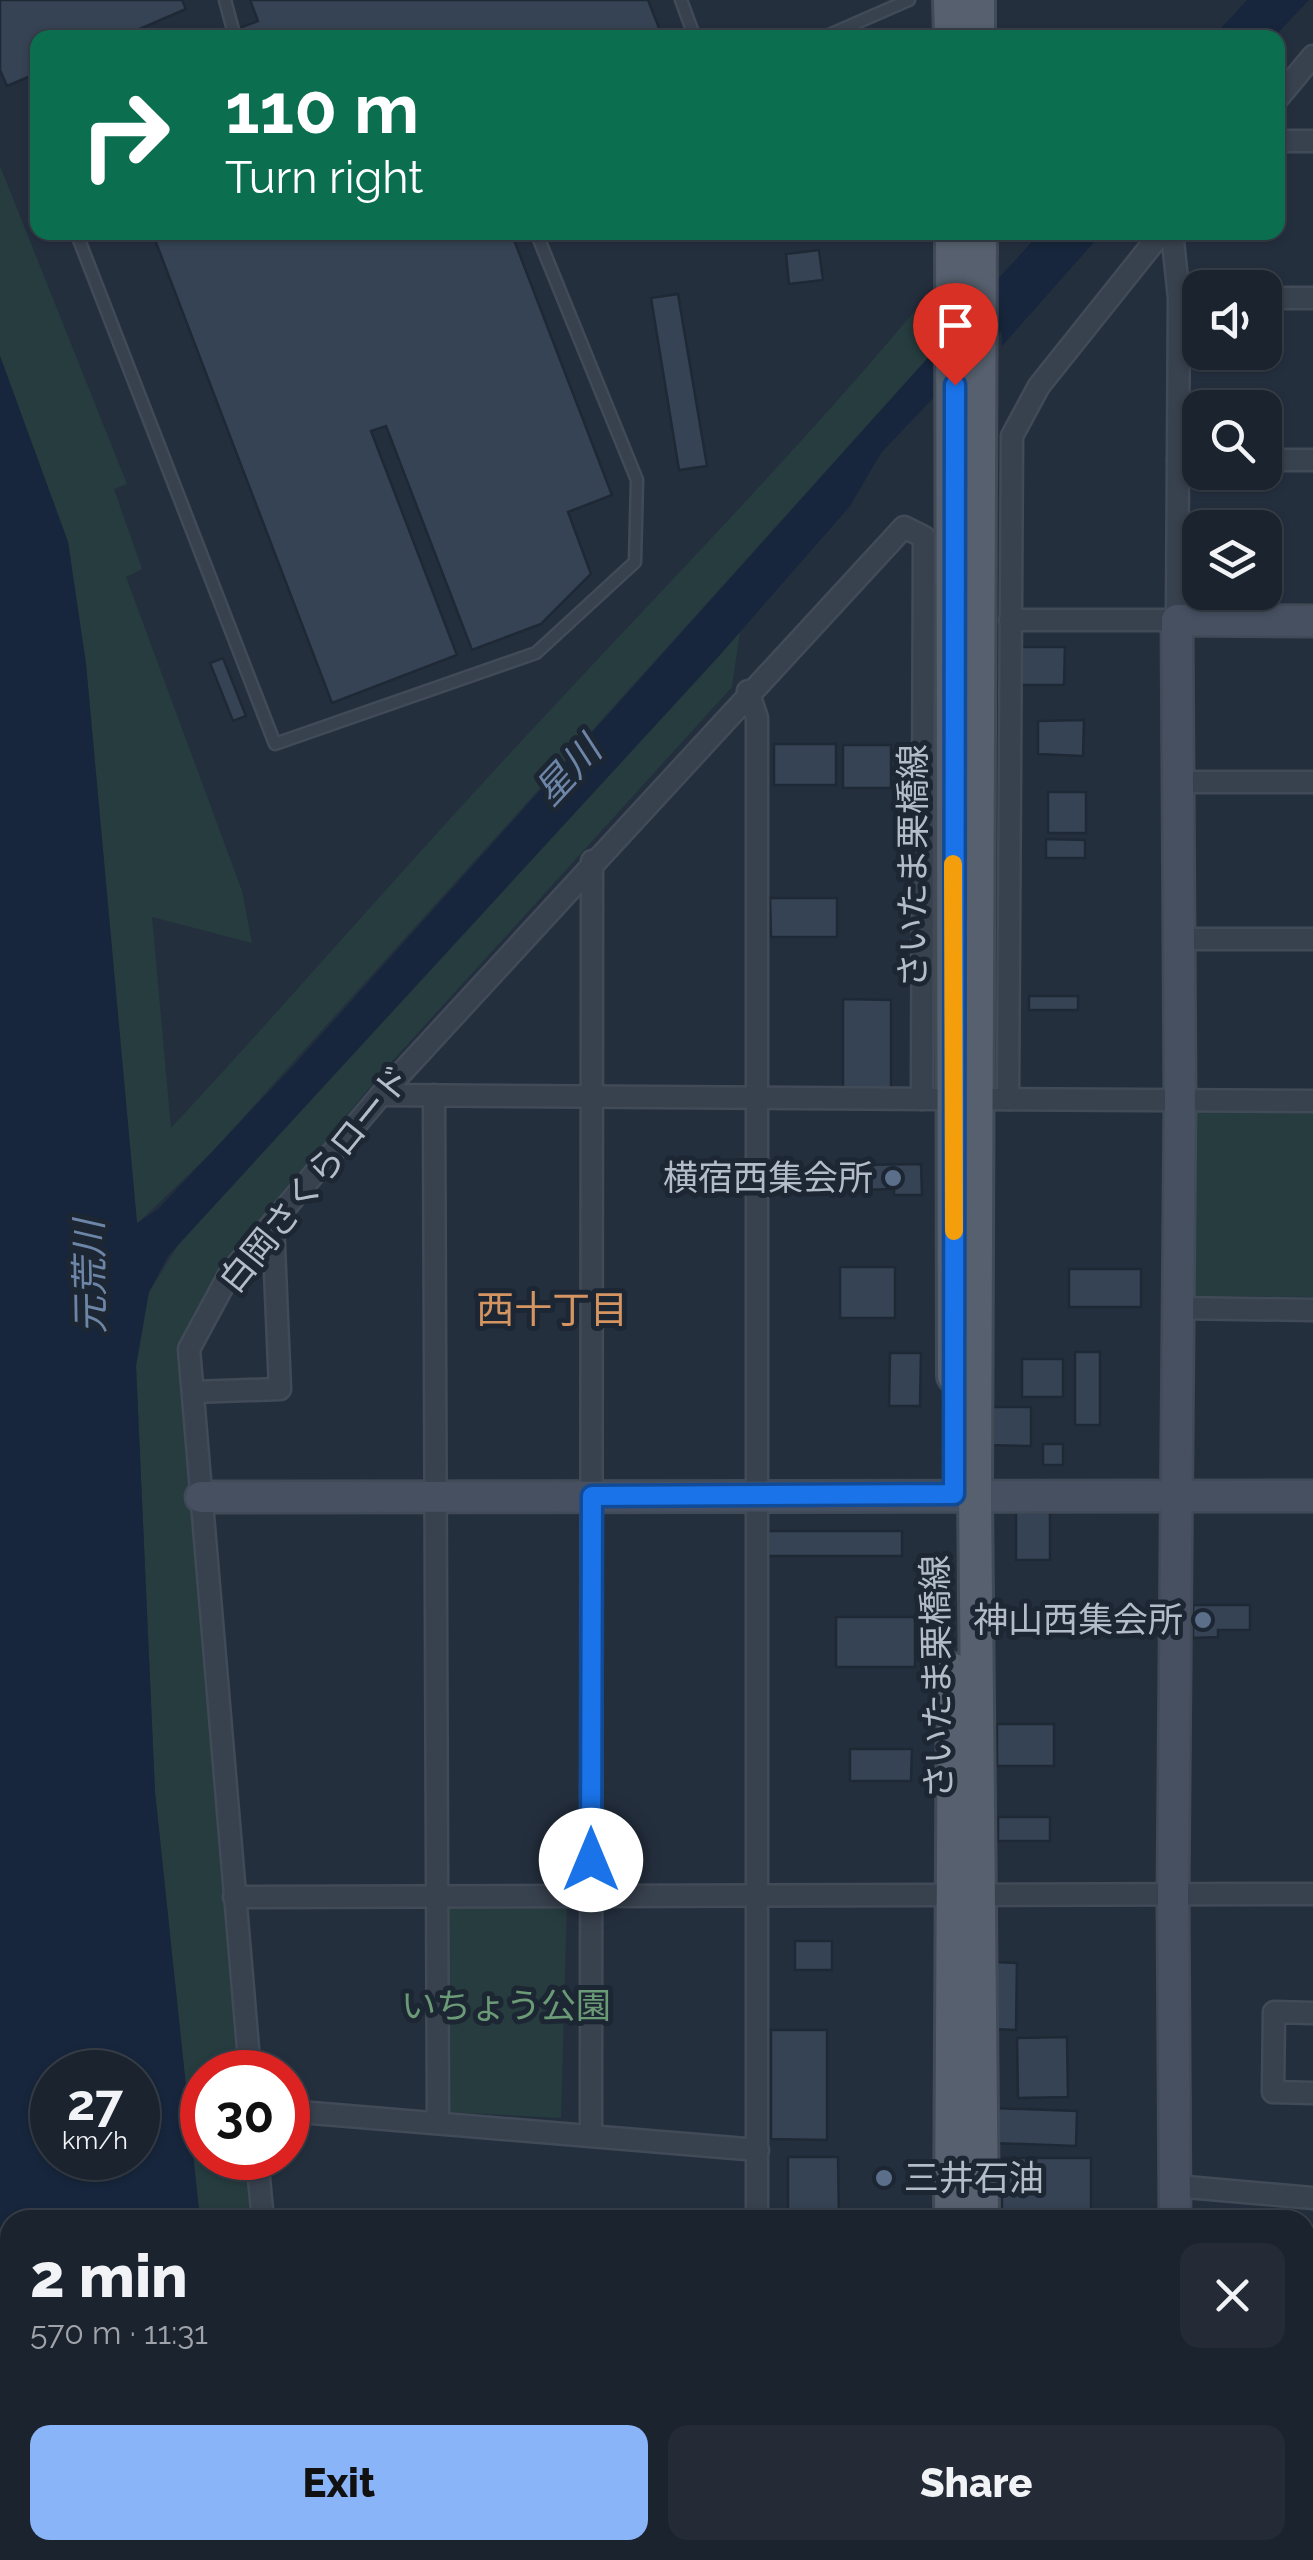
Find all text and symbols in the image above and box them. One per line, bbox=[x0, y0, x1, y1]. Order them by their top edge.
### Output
text: 110 m bbox=[225, 67, 419, 149]
icon: right bbox=[60, 70, 190, 200]
text: Turn right bbox=[225, 151, 423, 204]
map controls bbox=[1182, 270, 1282, 610]
button: sound bbox=[1182, 270, 1282, 370]
pin bbox=[913, 283, 998, 386]
icon: arrive bbox=[928, 298, 983, 353]
button: search bbox=[1182, 390, 1282, 490]
button: layers bbox=[1182, 510, 1282, 610]
water label: 星川 bbox=[525, 725, 613, 814]
street label: さいたま栗橋線 bbox=[892, 744, 933, 988]
street label: 白岡さくらロード bbox=[211, 1057, 419, 1300]
place label: 横宿西集会所 bbox=[663, 1157, 873, 1198]
marker: 横宿西集会所 bbox=[882, 1167, 904, 1189]
water label: 元荒川 bbox=[66, 1216, 113, 1334]
district label: 西十丁目 bbox=[476, 1287, 628, 1332]
street label: さいたま栗橋線 bbox=[914, 1555, 959, 1799]
place label: 神山西集会所 bbox=[973, 1599, 1183, 1640]
marker: 神山西集会所 bbox=[1192, 1609, 1214, 1631]
position arrow bbox=[539, 1808, 643, 1912]
park label: いちょう公園 bbox=[401, 1985, 611, 2026]
speed limit sign: 30 bbox=[180, 2050, 310, 2180]
text: 27 bbox=[67, 2073, 123, 2132]
text: km/h bbox=[62, 2125, 128, 2155]
place label: 三井石油 bbox=[904, 2157, 1044, 2198]
marker: 三井石油 bbox=[873, 2167, 895, 2189]
text: 2 min bbox=[30, 2241, 188, 2311]
button: close bbox=[1180, 2243, 1285, 2348]
text: 570 m · 11:31 bbox=[30, 2314, 208, 2351]
button: Exit bbox=[30, 2425, 648, 2540]
button: Share bbox=[668, 2425, 1285, 2540]

